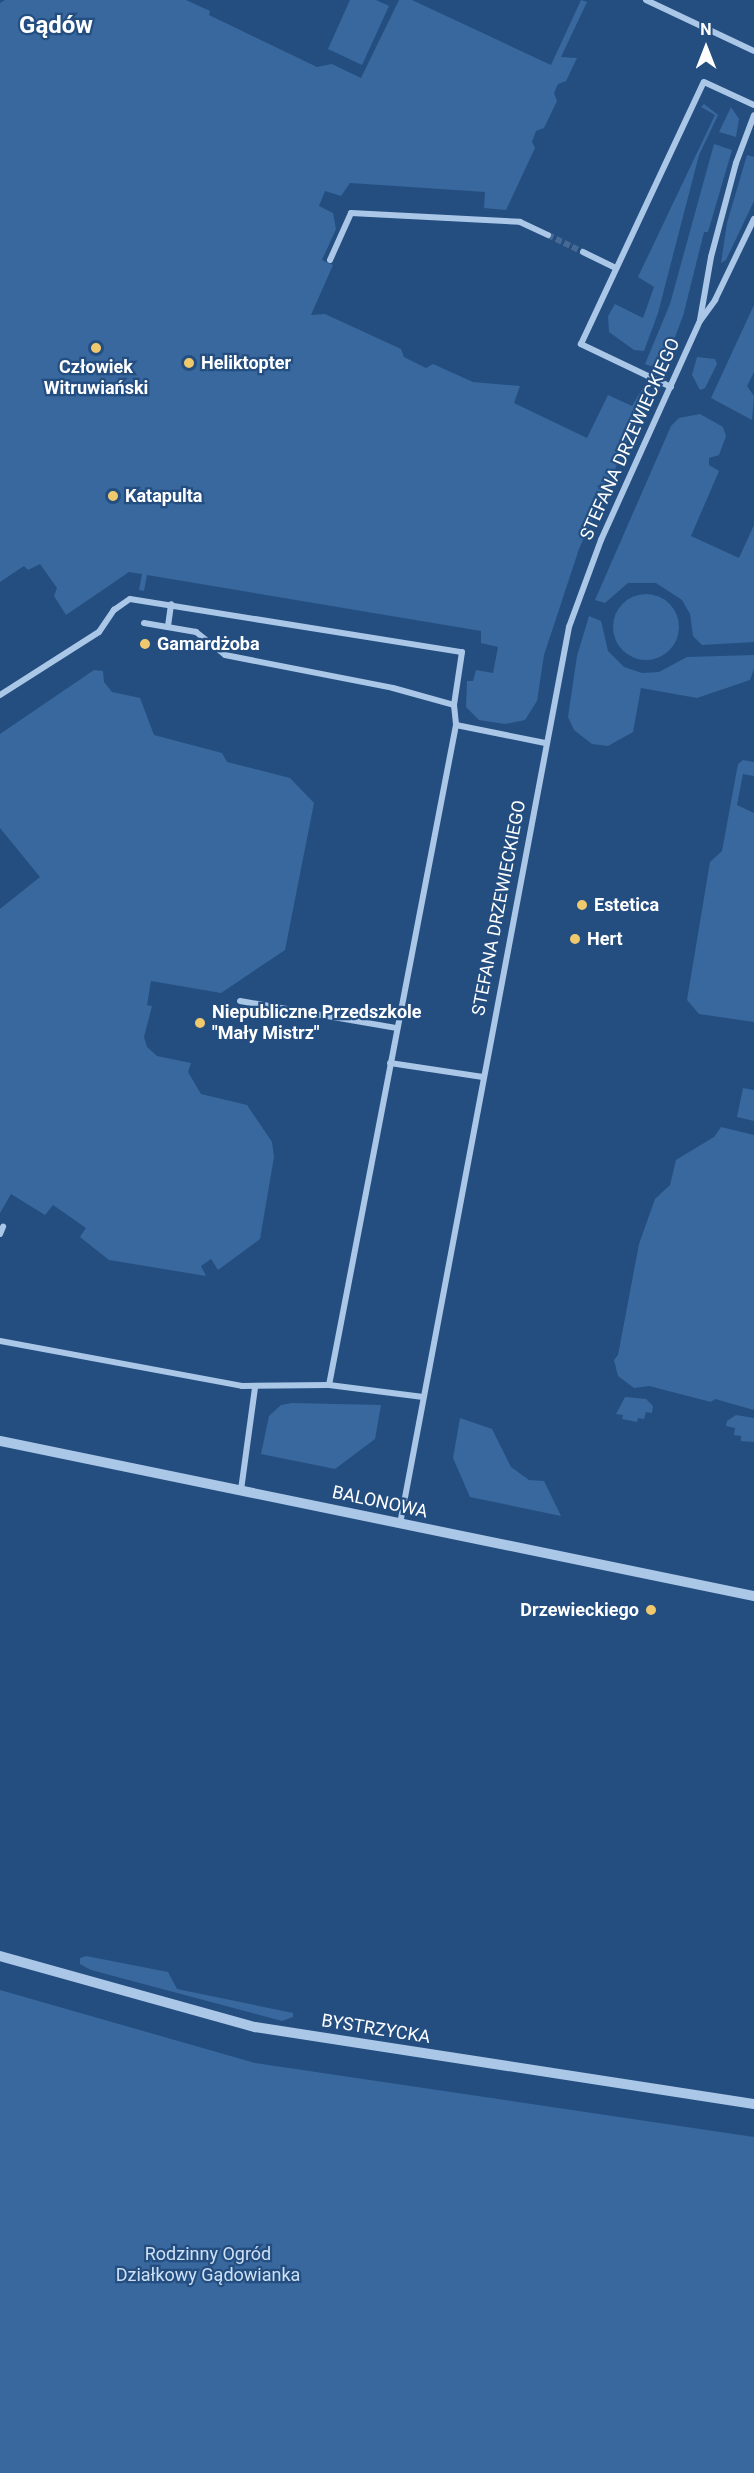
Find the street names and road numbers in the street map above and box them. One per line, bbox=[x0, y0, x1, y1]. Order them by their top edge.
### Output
street label: STEFANA DRZEWIECKIEGO bbox=[576, 335, 684, 543]
street label: STEFANA DRZEWIECKIEGO bbox=[468, 799, 530, 1017]
street label: BALONOWA bbox=[330, 1481, 430, 1523]
street label: BYSTRZYCKA bbox=[320, 2010, 432, 2048]

